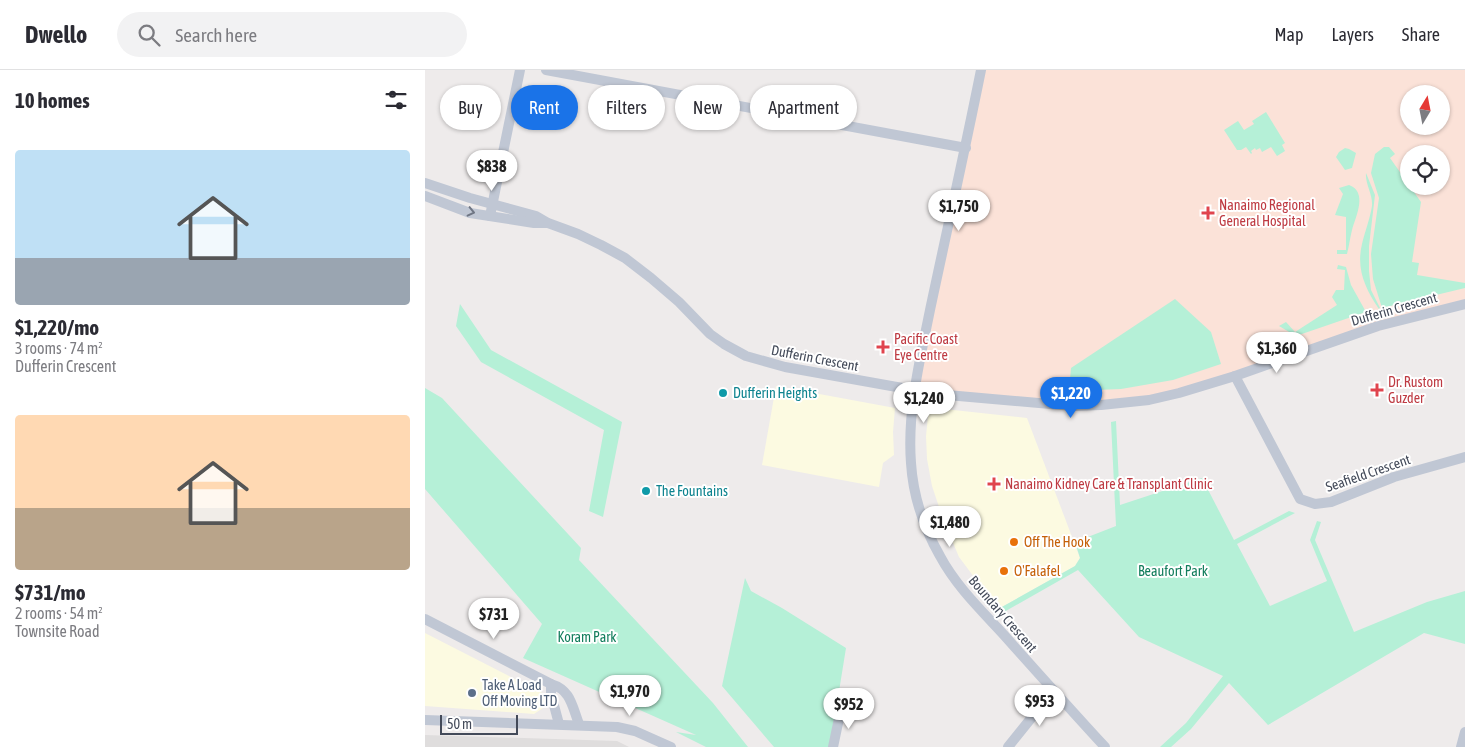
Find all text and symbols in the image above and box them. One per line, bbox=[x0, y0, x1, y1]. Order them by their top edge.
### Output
search box bbox=[117, 12, 467, 57]
text: Dwello bbox=[25, 21, 87, 48]
icon: search bbox=[135, 21, 163, 49]
text: Search here bbox=[175, 24, 257, 46]
text: Map bbox=[1274, 24, 1303, 45]
text: Layers bbox=[1331, 24, 1374, 45]
text: Share bbox=[1402, 24, 1440, 45]
chip: Buy bbox=[440, 85, 501, 130]
chip: Rent bbox=[511, 85, 578, 130]
chip: Filters bbox=[588, 85, 665, 130]
chip: New bbox=[675, 85, 740, 130]
chip: Apartment bbox=[750, 85, 857, 130]
north arrow bbox=[1400, 85, 1450, 135]
map controls bbox=[1400, 85, 1450, 195]
icon: filters bbox=[382, 86, 410, 114]
text: 10 homes bbox=[15, 88, 90, 112]
button: locate bbox=[1400, 145, 1450, 195]
pin: $838 bbox=[462, 150, 522, 192]
text: $838 bbox=[477, 157, 507, 175]
icon: home bbox=[168, 183, 258, 273]
pin: $1,750 bbox=[918, 190, 1000, 232]
text: $1,750 bbox=[939, 197, 979, 215]
place label: Nanaimo Regional General Hospital bbox=[1219, 197, 1315, 229]
one-way arrow bbox=[466, 206, 475, 217]
marker: Nanaimo Regional General Hospital bbox=[1201, 206, 1215, 220]
street label: Dufferin Crescent bbox=[1349, 289, 1439, 329]
text: $1,220/mo bbox=[15, 315, 99, 339]
place label: Pacific Coast Eye Centre bbox=[894, 331, 958, 363]
pin: $1,360 bbox=[1236, 332, 1318, 374]
text: 3 rooms · 74 m² bbox=[15, 339, 103, 357]
text: $1,360 bbox=[1257, 339, 1297, 357]
marker: Pacific Coast Eye Centre bbox=[876, 340, 890, 354]
street label: Dufferin Crescent bbox=[770, 342, 860, 374]
text: Dufferin Crescent bbox=[15, 357, 116, 375]
place label: Dr. Rustom Guzder bbox=[1388, 374, 1443, 406]
pin: $1,220 bbox=[1030, 376, 1112, 419]
pin: $1,240 bbox=[883, 382, 965, 424]
marker: Dr. Rustom Guzder bbox=[1370, 383, 1384, 397]
text: $1,220 bbox=[1051, 384, 1091, 402]
place label: Dufferin Heights bbox=[733, 385, 817, 401]
marker: Dufferin Heights bbox=[717, 387, 729, 399]
text: $1,240 bbox=[904, 389, 944, 407]
icon: home bbox=[168, 448, 258, 538]
street label: Seafield Crescent bbox=[1324, 451, 1412, 495]
place label: Nanaimo Kidney Care & Transplant Clinic bbox=[1005, 476, 1213, 492]
marker: Nanaimo Kidney Care & Transplant Clinic bbox=[987, 477, 1001, 491]
place label: The Fountains bbox=[656, 483, 728, 499]
marker: The Fountains bbox=[640, 485, 652, 497]
pin: $1,480 bbox=[909, 506, 991, 548]
text: $1,480 bbox=[930, 513, 970, 531]
place label: Off The Hook bbox=[1024, 534, 1090, 550]
marker: Off The Hook bbox=[1008, 536, 1020, 548]
place label: O'Falafel bbox=[1014, 563, 1061, 579]
park label: Beaufort Park bbox=[1138, 563, 1208, 579]
marker: O'Falafel bbox=[998, 565, 1010, 577]
street label: Boundary Crescent bbox=[966, 573, 1040, 655]
text: $731/mo bbox=[15, 580, 86, 604]
pin: $731 bbox=[464, 598, 524, 640]
text: 2 rooms · 54 m² bbox=[15, 604, 103, 622]
text: $731 bbox=[479, 605, 509, 623]
text: Townsite Road bbox=[15, 622, 100, 640]
park label: Koram Park bbox=[558, 629, 616, 645]
pin: $1,970 bbox=[589, 674, 671, 717]
place label: Take A Load Off Moving LTD bbox=[482, 677, 558, 709]
text: $1,970 bbox=[610, 682, 650, 700]
pin: $953 bbox=[1010, 684, 1070, 727]
marker: Take A Load Off Moving LTD bbox=[466, 687, 478, 699]
pin: $952 bbox=[819, 688, 879, 730]
text: $953 bbox=[1025, 692, 1055, 710]
text: $952 bbox=[834, 695, 864, 713]
scale bar bbox=[440, 712, 517, 735]
text: 50 m bbox=[447, 716, 472, 732]

